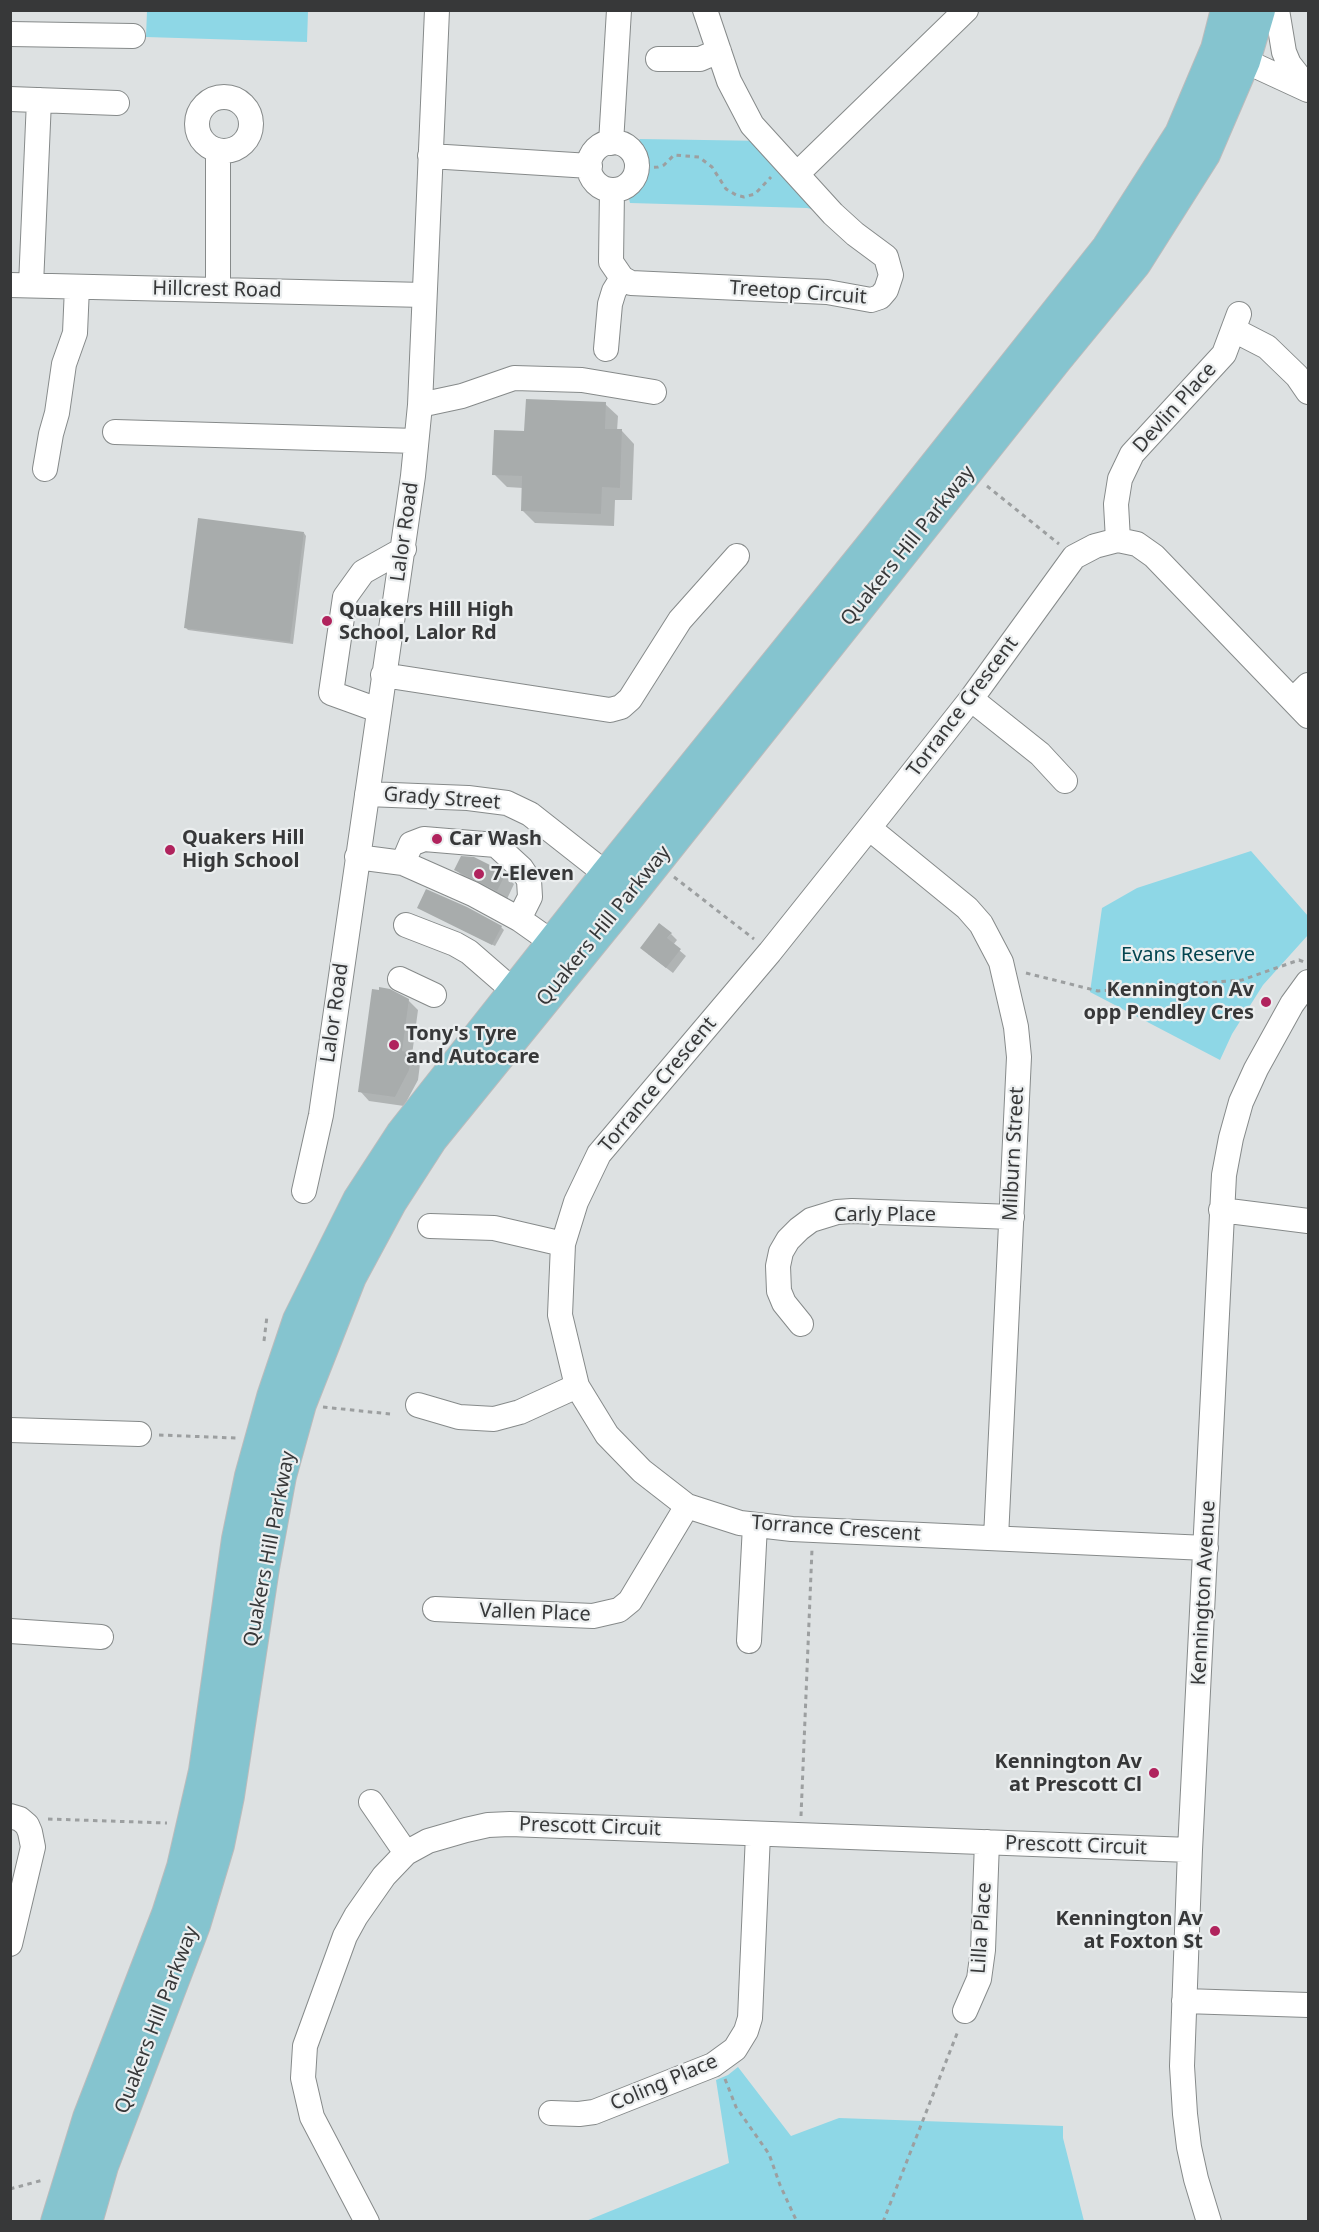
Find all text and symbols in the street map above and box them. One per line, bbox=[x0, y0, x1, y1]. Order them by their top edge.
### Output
street label: Treetop Circuit bbox=[729, 276, 867, 310]
street label: Hillcrest Road bbox=[152, 277, 282, 303]
street label: Devlin Place bbox=[1128, 358, 1222, 458]
street label: Quakers Hill Parkway bbox=[836, 461, 980, 631]
street label: Lalor Road bbox=[386, 481, 424, 583]
place label: Quakers Hill High School, Lalor Rd bbox=[339, 598, 514, 645]
marker: Quakers Hill High School, Lalor Rd bbox=[320, 614, 334, 628]
street label: Torrance Crescent bbox=[902, 632, 1024, 782]
street label: Grady Street bbox=[383, 783, 501, 815]
place label: Quakers Hill High School bbox=[182, 826, 305, 873]
place label: Car Wash bbox=[449, 827, 542, 851]
marker: Car Wash bbox=[430, 832, 444, 846]
street label: Quakers Hill Parkway bbox=[532, 841, 676, 1011]
marker: Quakers Hill High School bbox=[163, 843, 177, 857]
place label: 7-Eleven bbox=[491, 862, 574, 886]
marker: 7-Eleven bbox=[472, 867, 486, 881]
park label: Evans Reserve bbox=[1121, 943, 1255, 967]
street label: Lalor Road bbox=[316, 962, 354, 1064]
place label: Kennington Av opp Pendley Cres bbox=[1084, 978, 1254, 1025]
marker: Kennington Av opp Pendley Cres bbox=[1259, 995, 1273, 1009]
street label: Torrance Crescent bbox=[594, 1012, 722, 1158]
place label: Tony's Tyre and Autocare bbox=[406, 1022, 540, 1069]
marker: Tony's Tyre and Autocare bbox=[387, 1038, 401, 1052]
street label: Milburn Street bbox=[998, 1086, 1030, 1222]
street label: Carly Place bbox=[834, 1203, 936, 1227]
street label: Quakers Hill Parkway bbox=[239, 1449, 301, 1649]
street label: Kennington Avenue bbox=[1187, 1500, 1221, 1686]
street label: Torrance Crescent bbox=[751, 1511, 921, 1547]
street label: Vallen Place bbox=[479, 1599, 591, 1627]
place label: Kennington Av at Prescott Cl bbox=[995, 1750, 1142, 1797]
marker: Kennington Av at Prescott Cl bbox=[1147, 1766, 1161, 1780]
street label: Prescott Circuit bbox=[519, 1813, 661, 1841]
street label: Prescott Circuit bbox=[1005, 1832, 1147, 1860]
street label: Lilla Place bbox=[967, 1881, 997, 1975]
place label: Kennington Av at Foxton St bbox=[1056, 1907, 1203, 1954]
street label: Quakers Hill Parkway bbox=[110, 1923, 204, 2117]
marker: Kennington Av at Foxton St bbox=[1208, 1924, 1222, 1938]
street label: Coling Place bbox=[607, 2050, 721, 2116]

